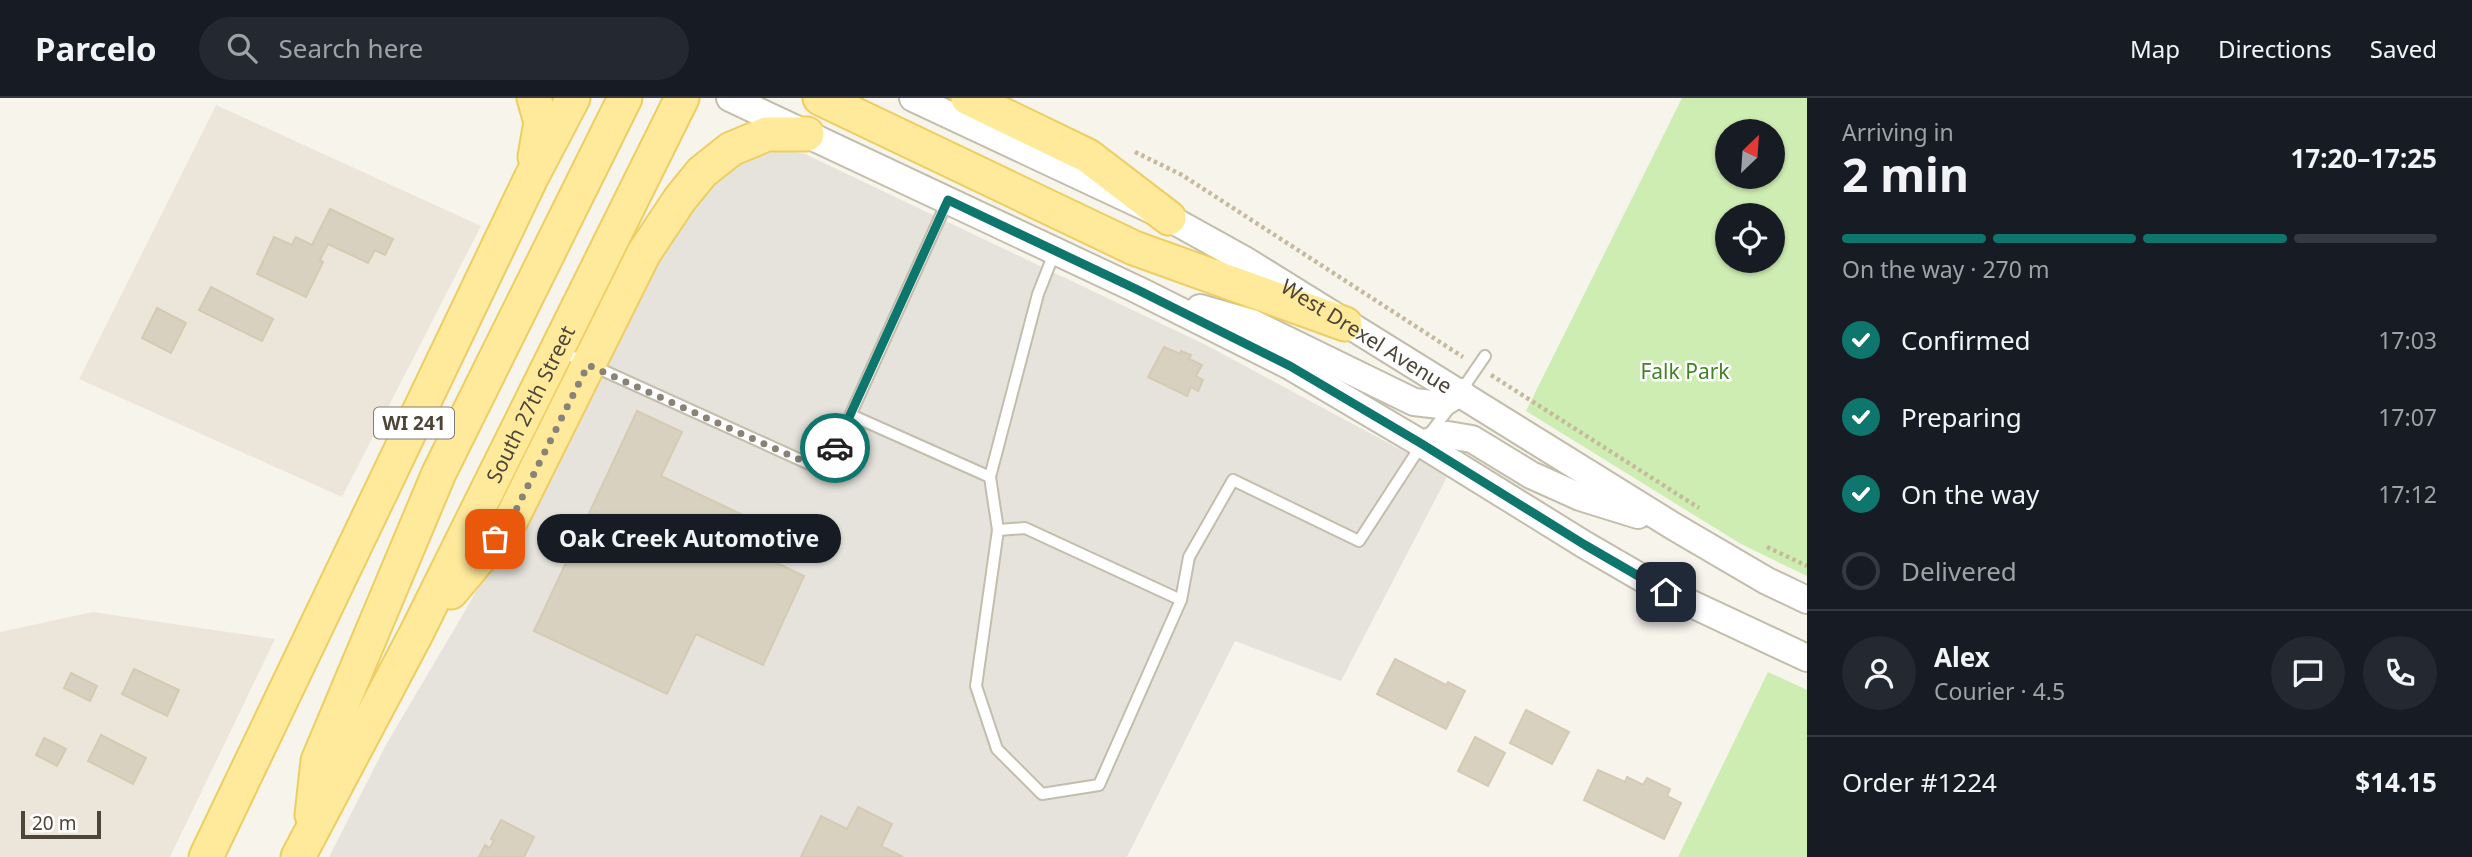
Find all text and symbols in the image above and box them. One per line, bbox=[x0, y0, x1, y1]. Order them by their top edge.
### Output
search box bbox=[199, 17, 689, 80]
text: Parcelo bbox=[35, 26, 157, 71]
icon: search bbox=[223, 29, 261, 67]
text: Search here bbox=[279, 30, 423, 66]
text: Map bbox=[2130, 32, 2180, 65]
text: Directions bbox=[2218, 32, 2332, 65]
text: Saved bbox=[2370, 32, 2437, 65]
text: Arriving in bbox=[1842, 116, 1954, 148]
north arrow bbox=[1715, 119, 1785, 189]
map controls bbox=[1715, 119, 1785, 273]
text: 17:20–17:25 bbox=[2290, 140, 2437, 176]
text: 2 min bbox=[1842, 143, 1969, 205]
button: locate bbox=[1715, 203, 1785, 273]
text: On the way · 270 m bbox=[1842, 253, 2049, 285]
street label: West Drexel Avenue bbox=[1276, 272, 1458, 400]
street label: South 27th Street bbox=[479, 320, 581, 487]
icon: check bbox=[1842, 321, 1880, 359]
text: Confirmed bbox=[1901, 322, 2031, 358]
text: 17:03 bbox=[2378, 324, 2437, 356]
park label: Falk Park bbox=[1640, 357, 1730, 385]
icon: check bbox=[1842, 398, 1880, 436]
text: Preparing bbox=[1901, 399, 2022, 435]
text: 17:07 bbox=[2378, 401, 2437, 433]
road number: WI 241 bbox=[374, 408, 454, 438]
courier bbox=[800, 413, 870, 483]
icon: car bbox=[816, 429, 854, 467]
icon: check bbox=[1842, 475, 1880, 513]
text: On the way bbox=[1901, 476, 2039, 512]
text: 17:12 bbox=[2378, 478, 2437, 510]
pin bbox=[465, 509, 525, 569]
callout: Oak Creek Automotive bbox=[537, 514, 842, 564]
icon: bag bbox=[476, 520, 514, 558]
text: Oak Creek Automotive bbox=[559, 522, 819, 554]
text: Delivered bbox=[1901, 553, 2017, 589]
pin bbox=[1636, 562, 1696, 622]
icon: home bbox=[1647, 573, 1685, 611]
button: person bbox=[1842, 636, 1916, 710]
button: chat bbox=[2271, 636, 2345, 710]
button: phone bbox=[2363, 636, 2437, 710]
text: Alex bbox=[1934, 639, 1990, 675]
text: Courier · 4.5 bbox=[1934, 675, 2065, 707]
text: Order #1224 bbox=[1842, 764, 1997, 800]
text: $14.15 bbox=[2355, 764, 2437, 800]
scale bar bbox=[21, 808, 102, 840]
text: 20 m bbox=[32, 810, 76, 836]

